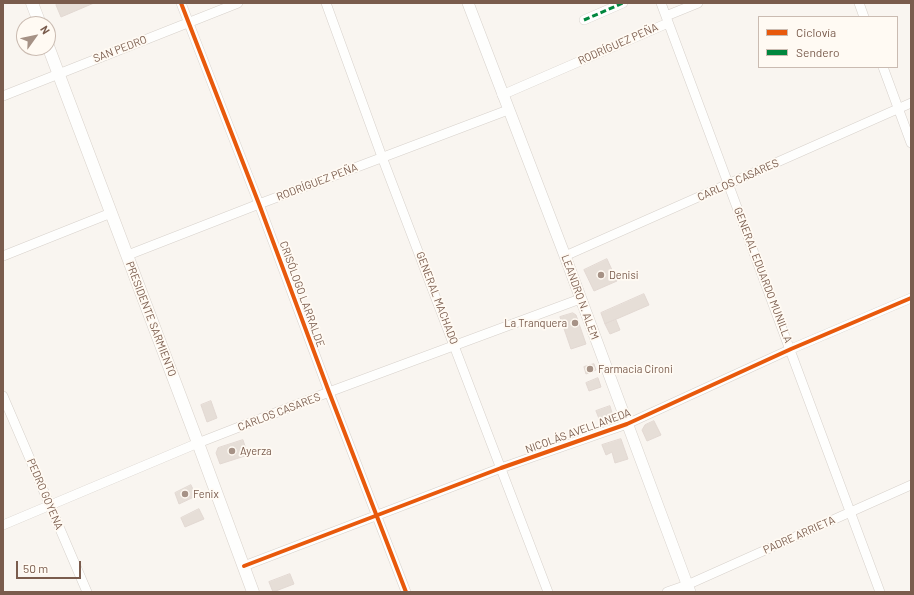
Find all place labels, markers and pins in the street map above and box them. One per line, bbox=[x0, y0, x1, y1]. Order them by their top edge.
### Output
place label: Denisi bbox=[609, 268, 638, 282]
marker: Denisi bbox=[596, 270, 606, 280]
place label: La Tranquera bbox=[504, 316, 567, 330]
marker: La Tranquera bbox=[570, 318, 580, 328]
place label: Farmacia Cironi bbox=[598, 362, 673, 376]
marker: Farmacia Cironi bbox=[585, 364, 595, 374]
place label: Ayerza bbox=[240, 444, 272, 458]
marker: Ayerza bbox=[227, 446, 237, 456]
place label: Fenix bbox=[193, 487, 219, 501]
marker: Fenix bbox=[180, 489, 190, 499]

